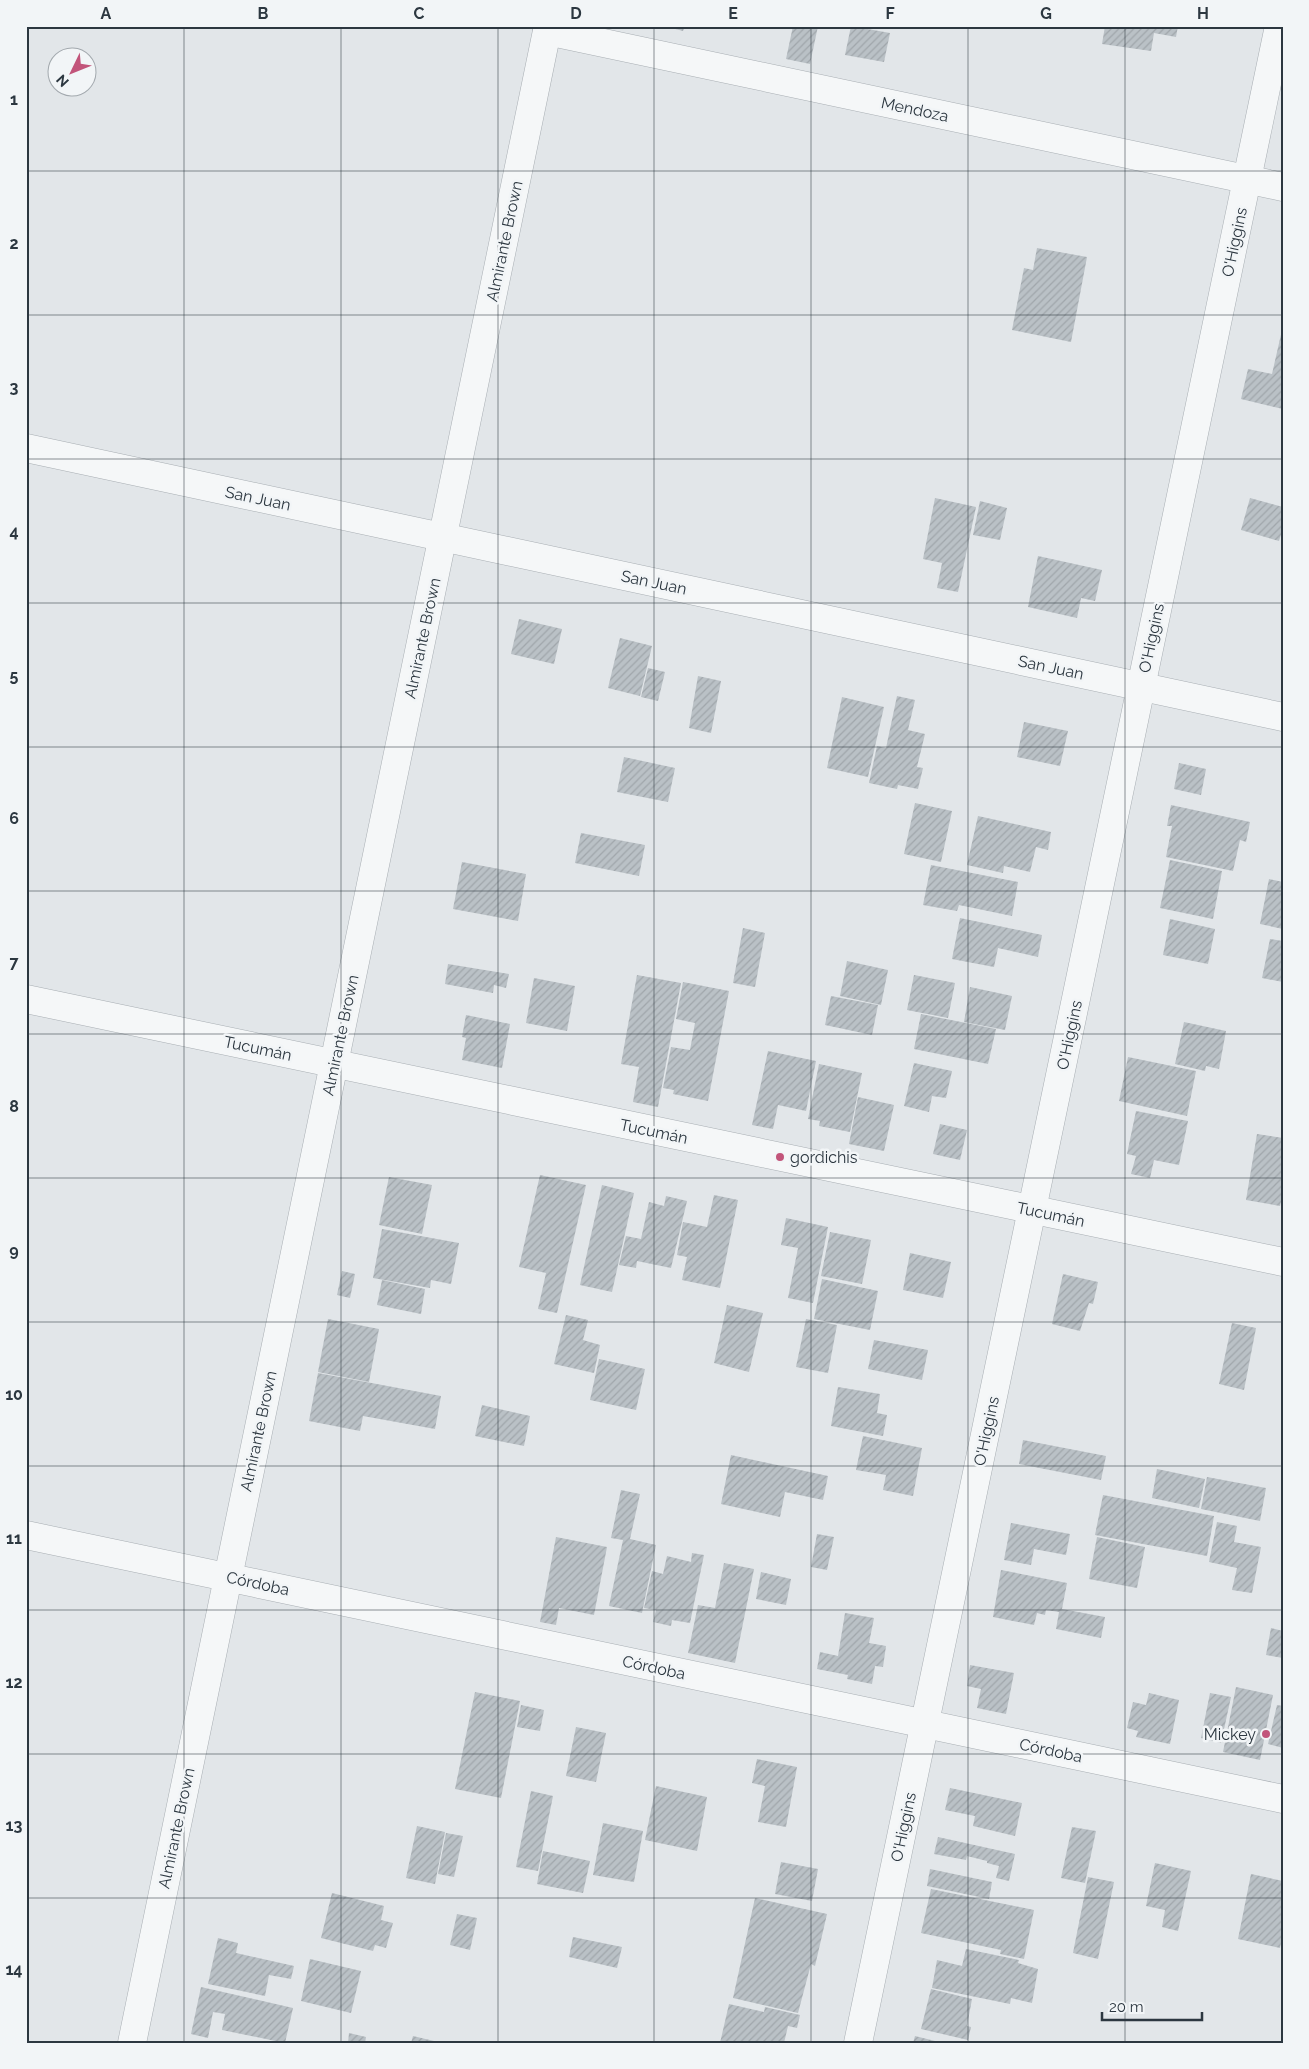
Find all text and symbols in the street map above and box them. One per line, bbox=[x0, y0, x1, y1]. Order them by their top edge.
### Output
text: A bbox=[101, 4, 112, 23]
text: B bbox=[258, 4, 269, 23]
text: C bbox=[414, 4, 425, 23]
text: D bbox=[570, 4, 582, 23]
text: E bbox=[728, 4, 738, 23]
text: F bbox=[885, 4, 895, 23]
text: G bbox=[1040, 4, 1052, 23]
text: H bbox=[1197, 4, 1209, 23]
north arrow bbox=[48, 48, 98, 98]
text: N bbox=[53, 72, 72, 90]
text: 1 bbox=[10, 90, 18, 109]
street label: Mendoza bbox=[879, 93, 950, 126]
street label: Almirante Brown bbox=[482, 179, 527, 303]
street label: O'Higgins bbox=[1218, 205, 1251, 279]
text: 2 bbox=[9, 234, 19, 253]
text: 3 bbox=[10, 378, 19, 397]
street label: San Juan bbox=[223, 482, 292, 515]
text: 4 bbox=[9, 522, 19, 541]
street label: San Juan bbox=[619, 566, 688, 599]
street label: Almirante Brown bbox=[400, 576, 445, 700]
street label: O'Higgins bbox=[1135, 601, 1168, 675]
street label: San Juan bbox=[1016, 651, 1085, 684]
text: 5 bbox=[10, 666, 19, 685]
text: 6 bbox=[9, 809, 19, 828]
text: 7 bbox=[10, 953, 19, 972]
street label: Almirante Brown bbox=[318, 973, 363, 1097]
street label: O'Higgins bbox=[1053, 998, 1086, 1072]
street label: Tucumán bbox=[222, 1032, 294, 1065]
text: 8 bbox=[9, 1097, 19, 1116]
street label: Tucumán bbox=[618, 1115, 690, 1148]
place label: gordichis bbox=[790, 1148, 858, 1167]
marker: gordichis bbox=[774, 1151, 786, 1163]
street label: Tucumán bbox=[1015, 1198, 1087, 1231]
text: 9 bbox=[9, 1241, 19, 1260]
street label: Almirante Brown bbox=[236, 1369, 281, 1493]
text: 10 bbox=[5, 1385, 23, 1404]
street label: O'Higgins bbox=[970, 1394, 1003, 1468]
text: 11 bbox=[6, 1529, 22, 1548]
street label: Córdoba bbox=[225, 1568, 291, 1599]
street label: Córdoba bbox=[621, 1652, 687, 1683]
text: 12 bbox=[6, 1673, 22, 1692]
place label: Mickey bbox=[1204, 1725, 1256, 1744]
marker: Mickey bbox=[1260, 1728, 1272, 1740]
street label: Córdoba bbox=[1018, 1735, 1084, 1766]
street label: Almirante Brown bbox=[154, 1766, 199, 1890]
street label: O'Higgins bbox=[887, 1790, 920, 1864]
text: 13 bbox=[6, 1816, 22, 1835]
text: 14 bbox=[5, 1960, 23, 1979]
scale bar bbox=[1102, 1989, 1202, 2021]
text: 20 m bbox=[1109, 1998, 1144, 2016]

